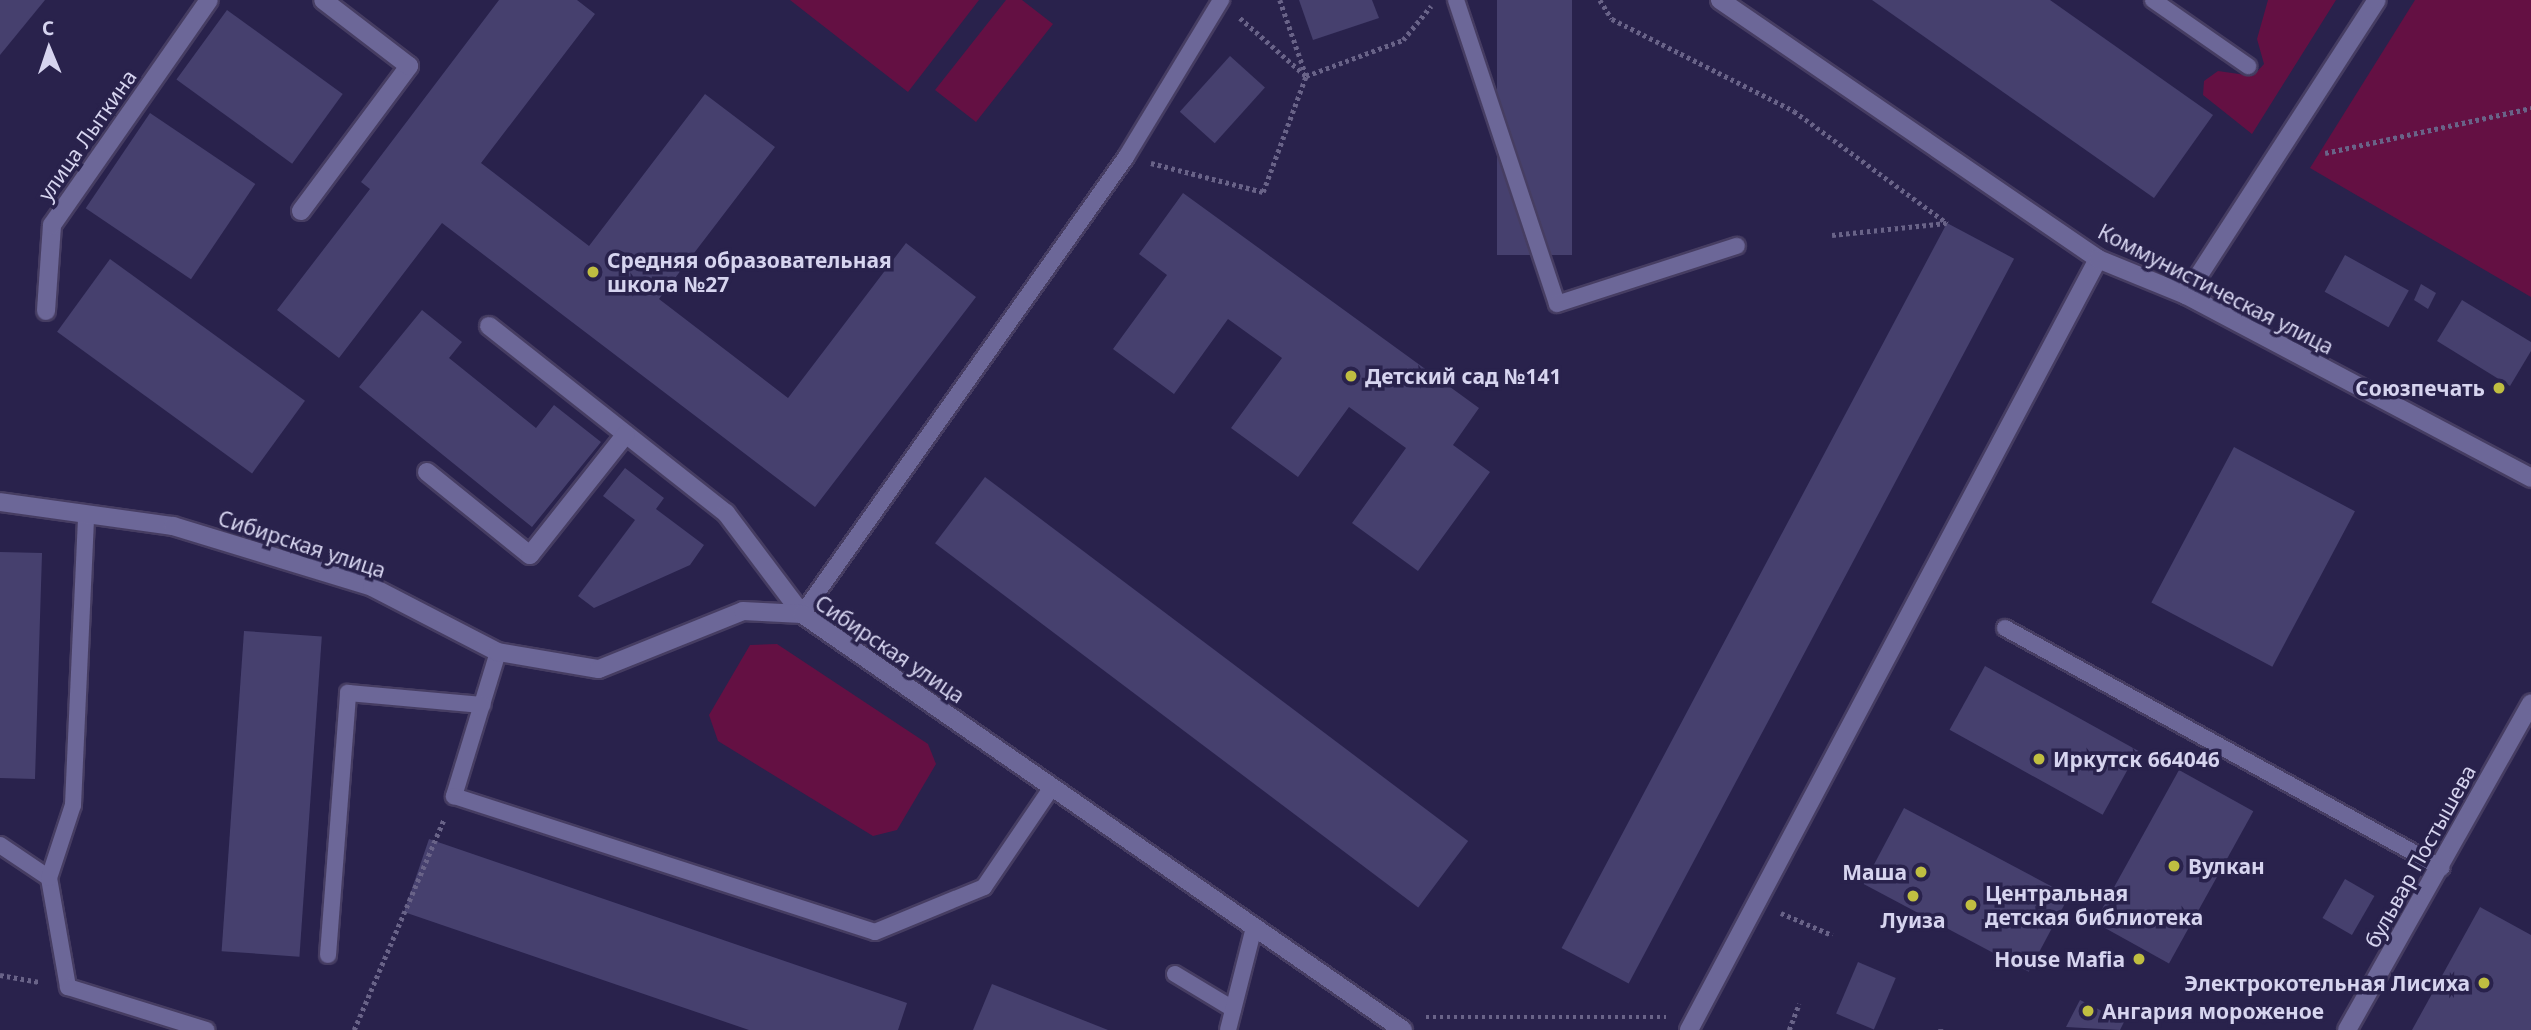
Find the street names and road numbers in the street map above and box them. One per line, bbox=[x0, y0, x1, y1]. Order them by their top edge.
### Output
street label: улица Лыткина bbox=[32, 65, 142, 205]
street label: Коммунистическая улица bbox=[2094, 219, 2338, 359]
street label: Сибирская улица bbox=[215, 505, 389, 583]
street label: Сибирская улица bbox=[811, 590, 969, 708]
street label: бульвар Постышева bbox=[2359, 760, 2481, 952]

